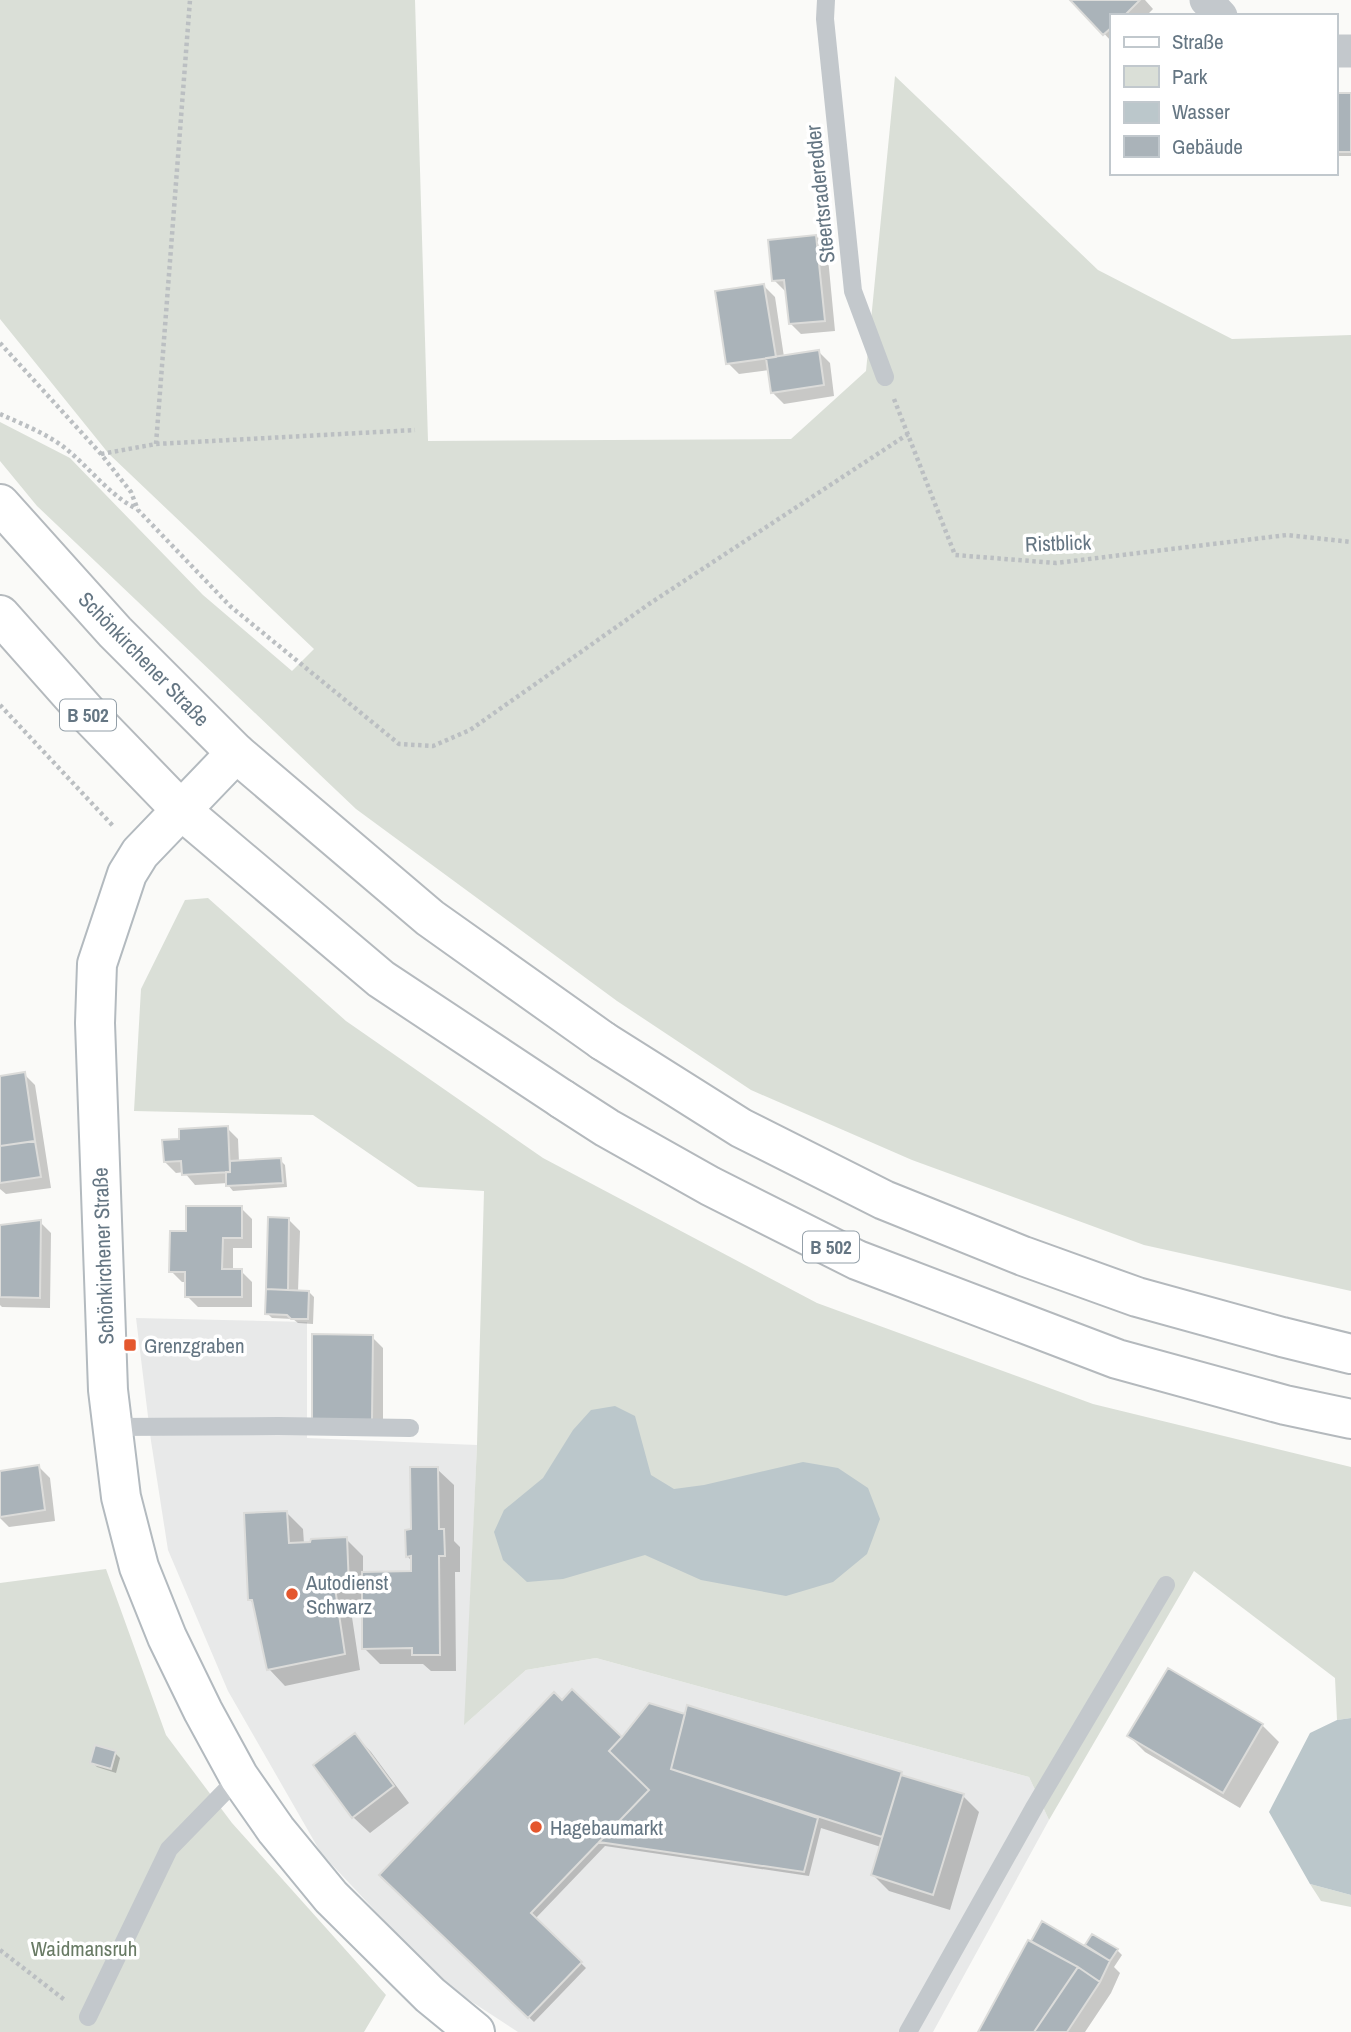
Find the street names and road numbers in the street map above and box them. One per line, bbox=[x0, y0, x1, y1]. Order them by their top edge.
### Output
street label: Steertsraderedder bbox=[798, 123, 842, 265]
street label: Ristblick bbox=[1024, 527, 1092, 559]
street label: Schönkirchener Straße bbox=[72, 585, 216, 733]
road number: B 502 bbox=[60, 700, 116, 730]
street label: Schönkirchener Straße bbox=[85, 1167, 121, 1345]
road number: B 502 bbox=[803, 1232, 859, 1262]

